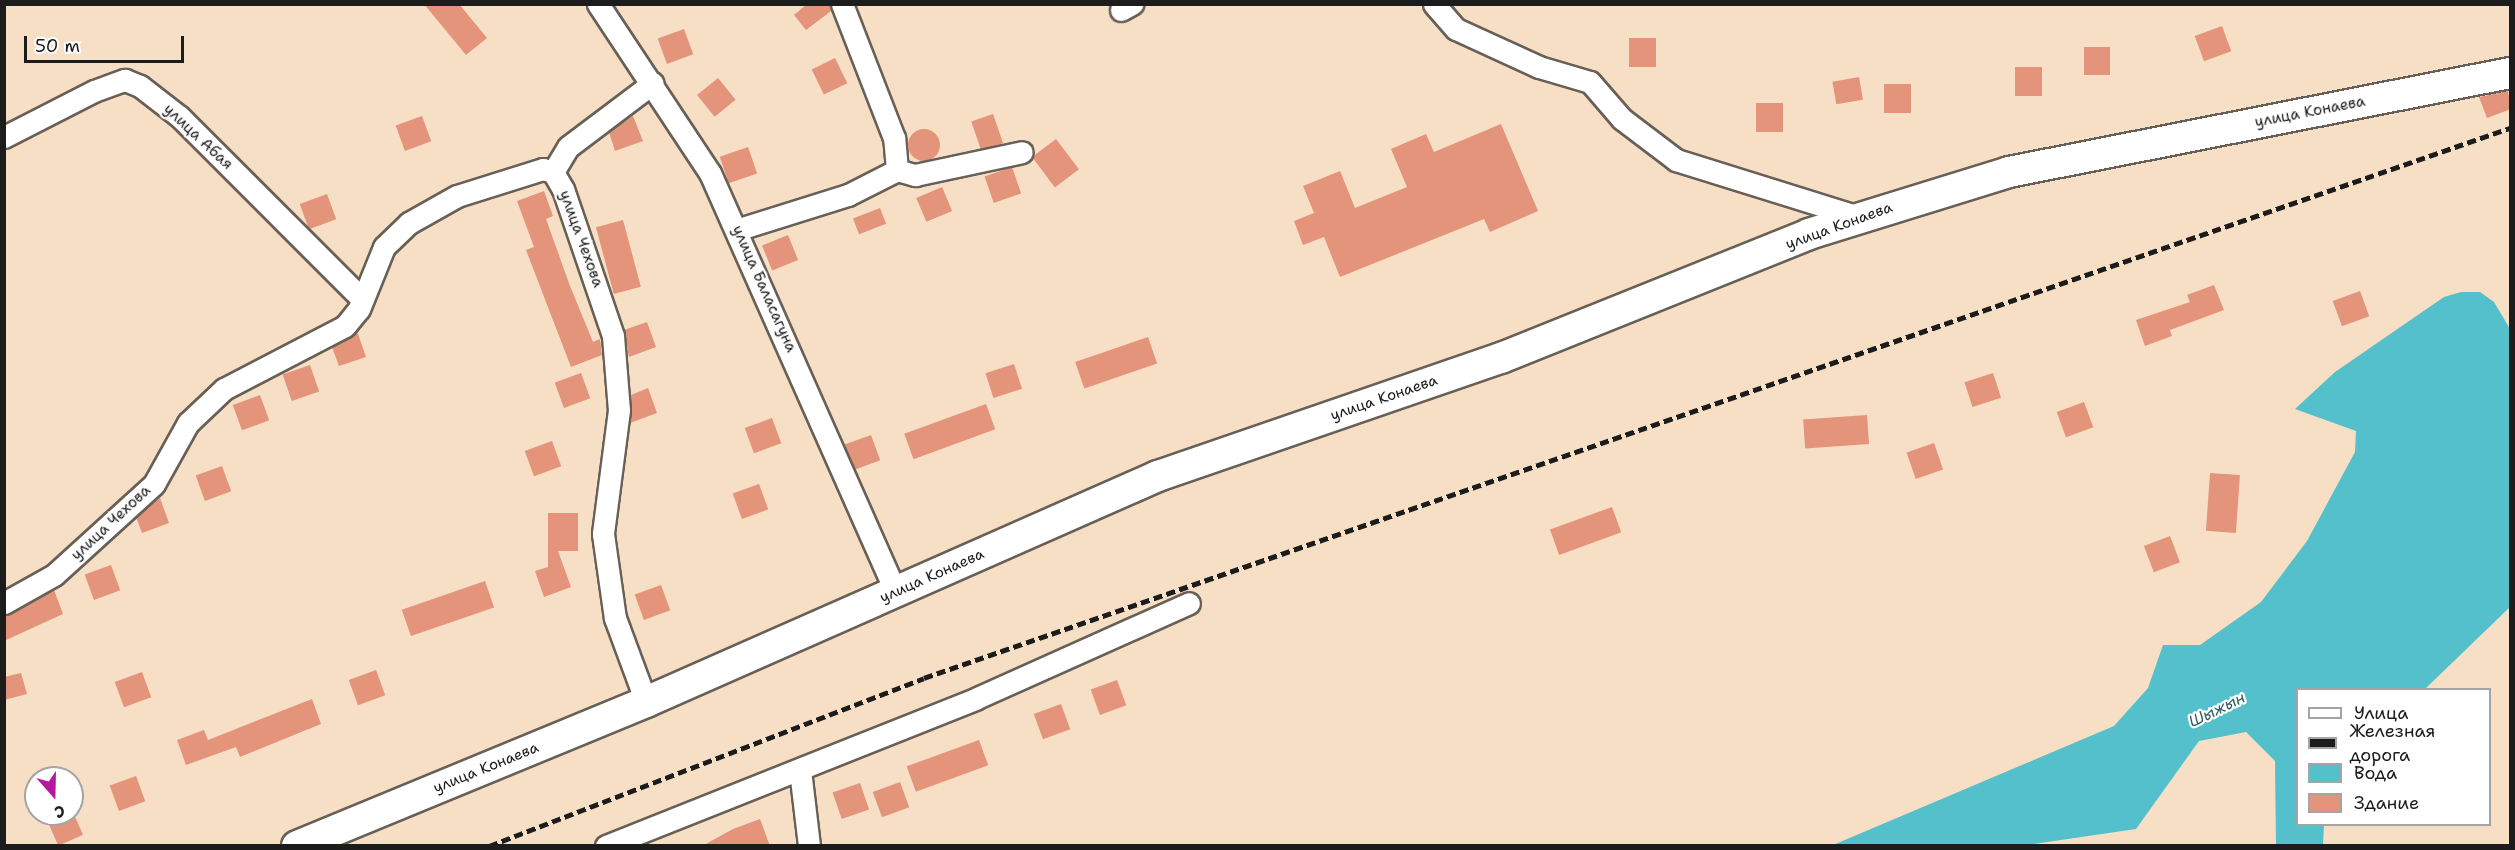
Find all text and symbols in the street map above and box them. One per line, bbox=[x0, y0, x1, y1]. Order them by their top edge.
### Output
scale bar bbox=[27, 24, 188, 62]
text: 50 m bbox=[35, 34, 80, 58]
street label: улица Конаева bbox=[2253, 92, 2367, 132]
street label: улица Абая bbox=[160, 100, 236, 174]
street label: улица Чехова bbox=[555, 188, 607, 290]
street label: улица Конаева bbox=[1783, 198, 1895, 254]
street label: улица Баласагуна bbox=[728, 223, 800, 355]
street label: улица Конаева bbox=[1328, 371, 1440, 425]
street label: улица Чехова bbox=[68, 482, 154, 564]
street label: улица Конаева bbox=[877, 545, 987, 607]
water label: Шыжын bbox=[2186, 688, 2248, 732]
legend bbox=[2296, 688, 2491, 826]
text: Улица bbox=[2354, 701, 2408, 725]
text: Железная дорога bbox=[2349, 719, 2435, 767]
street label: улица Конаева bbox=[431, 739, 541, 797]
text: Вода bbox=[2354, 761, 2397, 785]
north arrow bbox=[24, 766, 84, 826]
text: Здание bbox=[2354, 791, 2419, 815]
text: С bbox=[51, 800, 68, 823]

